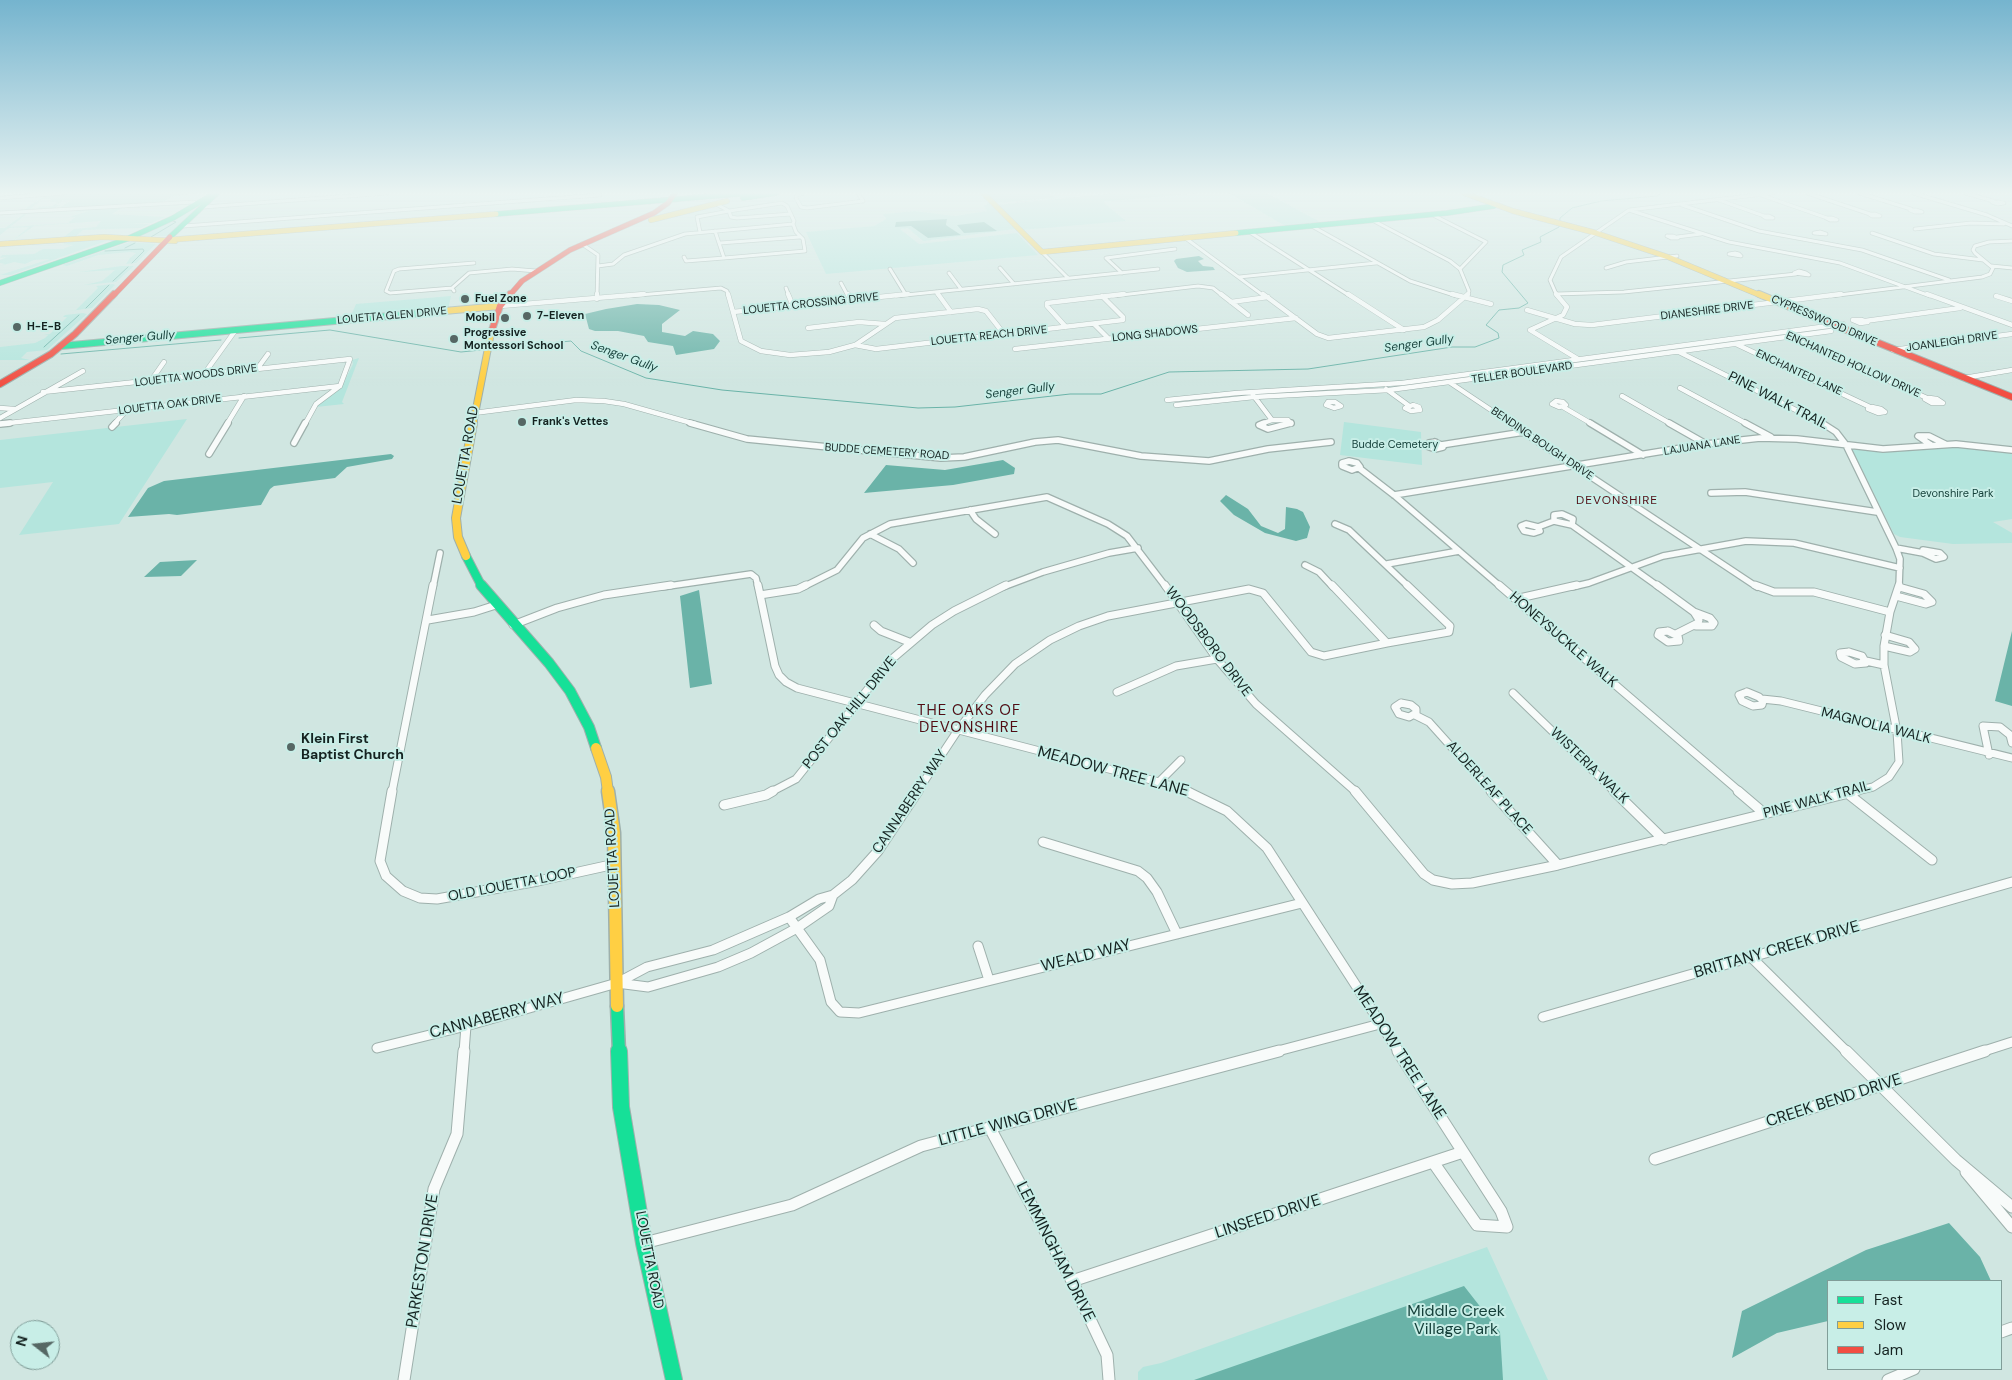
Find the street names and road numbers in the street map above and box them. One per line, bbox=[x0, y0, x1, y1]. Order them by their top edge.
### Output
street label: LOUETTA CROSSING DRIVE bbox=[743, 290, 879, 318]
street label: CYPRESSWOOD DRIVE bbox=[1769, 293, 1879, 349]
street label: DIANESHIRE DRIVE bbox=[1660, 299, 1754, 323]
street label: LOUETTA GLEN DRIVE bbox=[337, 305, 447, 327]
street label: LOUETTA REACH DRIVE bbox=[930, 323, 1048, 349]
street label: LONG SHADOWS bbox=[1111, 323, 1199, 345]
street label: ENCHANTED HOLLOW DRIVE bbox=[1784, 329, 1922, 401]
street label: JOANLEIGH DRIVE bbox=[1906, 329, 1998, 355]
street label: ENCHANTED LANE bbox=[1754, 347, 1844, 399]
street label: TELLER BOULEVARD bbox=[1471, 359, 1573, 387]
street label: LOUETTA WOODS DRIVE bbox=[134, 362, 258, 390]
street label: PINE WALK TRAIL bbox=[1725, 369, 1831, 433]
street label: LOUETTA OAK DRIVE bbox=[118, 392, 222, 418]
street label: LOUETTA ROAD bbox=[449, 405, 483, 505]
street label: BENDING BOUGH DRIVE bbox=[1488, 405, 1596, 483]
street label: LAJUANA LANE bbox=[1663, 433, 1741, 459]
street label: BUDDE CEMETERY ROAD bbox=[824, 441, 950, 463]
street label: WOODSBORO DRIVE bbox=[1161, 584, 1255, 700]
street label: HONEYSUCKLE WALK bbox=[1506, 589, 1620, 691]
street label: POST OAK HILL DRIVE bbox=[800, 653, 900, 773]
street label: MAGNOLIA WALK bbox=[1819, 704, 1933, 748]
street label: WISTERIA WALK bbox=[1546, 724, 1632, 808]
street label: ALDERLEAF PLACE bbox=[1442, 738, 1536, 838]
street label: MEADOW TREE LANE bbox=[1035, 743, 1191, 801]
street label: CANNABERRY WAY bbox=[869, 747, 951, 857]
street label: PINE WALK TRAIL bbox=[1762, 778, 1872, 822]
street label: LOUETTA ROAD bbox=[602, 808, 624, 908]
street label: OLD LOUETTA LOOP bbox=[447, 864, 577, 906]
street label: BRITTANY CREEK DRIVE bbox=[1692, 917, 1862, 983]
street label: WEALD WAY bbox=[1039, 936, 1133, 976]
street label: MEADOW TREE LANE bbox=[1349, 982, 1449, 1124]
street label: CANNABERRY WAY bbox=[428, 989, 566, 1043]
street label: CREEK BEND DRIVE bbox=[1764, 1070, 1904, 1132]
street label: LITTLE WING DRIVE bbox=[937, 1095, 1079, 1151]
street label: LEMMINGHAM DRIVE bbox=[1011, 1179, 1099, 1325]
street label: LINSEED DRIVE bbox=[1213, 1191, 1323, 1243]
street label: PARKESTON DRIVE bbox=[403, 1193, 443, 1329]
street label: LOUETTA ROAD bbox=[631, 1210, 667, 1310]

